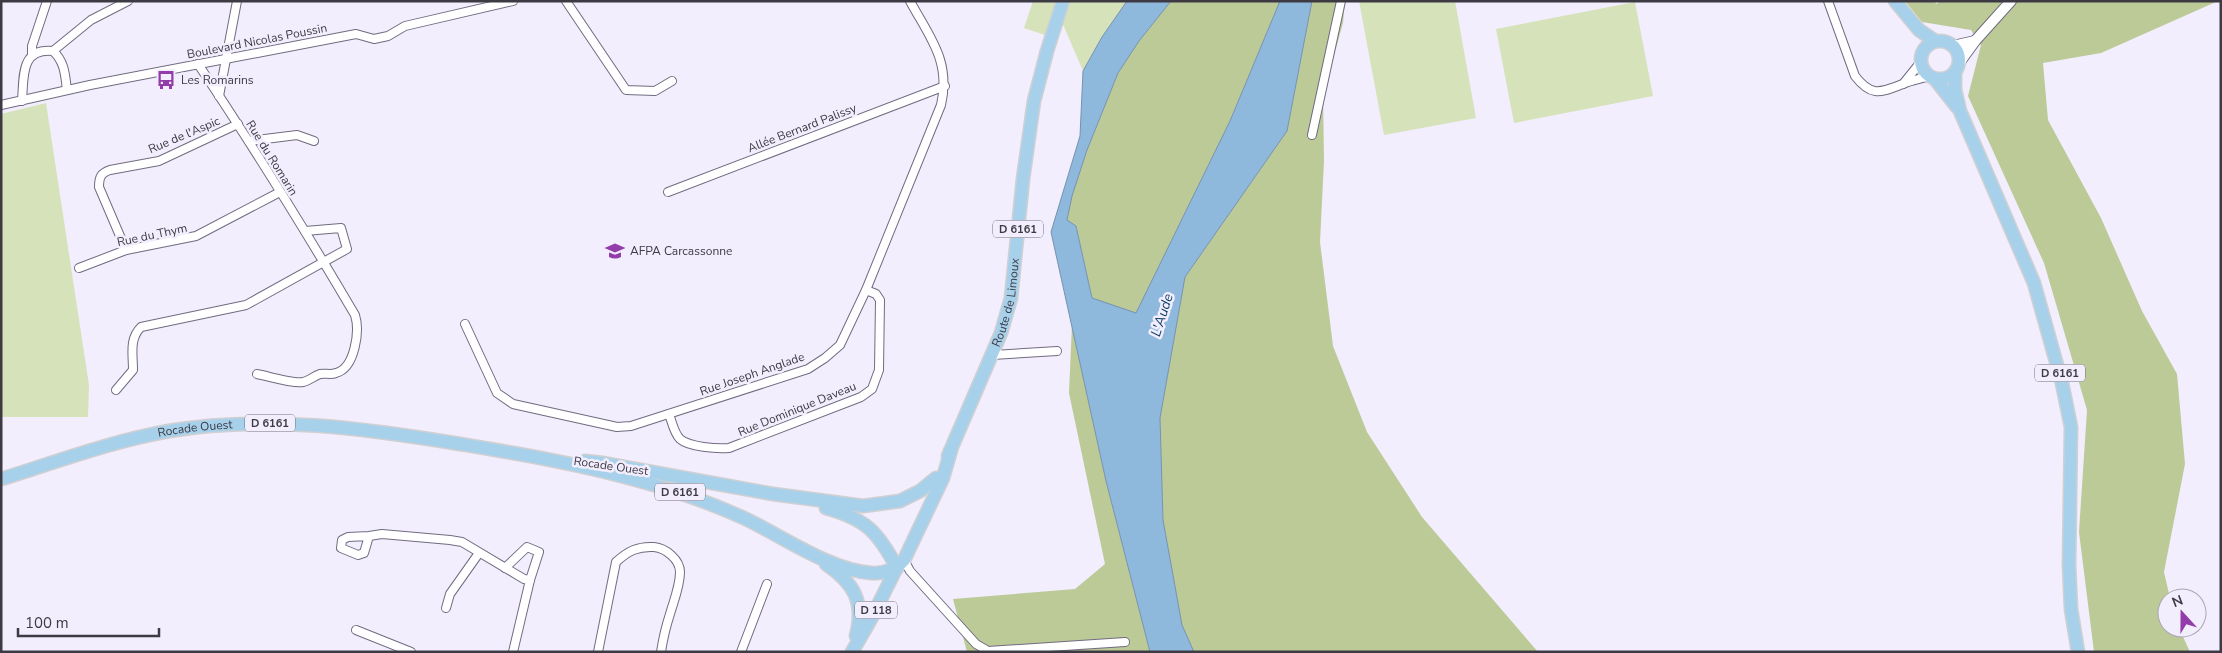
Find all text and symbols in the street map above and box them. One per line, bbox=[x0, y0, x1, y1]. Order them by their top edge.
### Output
street label: Boulevard Nicolas Poussin bbox=[186, 20, 328, 62]
bus stop icon: Les Romarins bbox=[155, 69, 177, 91]
place label: Les Romarins bbox=[181, 72, 254, 88]
street label: Allée Bernard Palissy bbox=[745, 100, 860, 156]
street label: Rue de l'Aspic bbox=[146, 113, 223, 157]
street label: Rue du Romarin bbox=[242, 117, 302, 199]
street label: Rue du Thym bbox=[115, 220, 189, 250]
road number: D 6161 bbox=[993, 220, 1043, 238]
school or university icon: AFPA Carcassonne bbox=[604, 240, 626, 262]
place label: AFPA Carcassonne bbox=[630, 243, 732, 259]
street label: Route de Limoux bbox=[988, 257, 1023, 349]
water label: L'Aude bbox=[1146, 290, 1178, 339]
street label: Rue Joseph Anglade bbox=[698, 349, 806, 399]
road number: D 6161 bbox=[2035, 364, 2085, 382]
street label: Rue Dominique Daveau bbox=[735, 378, 859, 440]
road number: D 6161 bbox=[245, 414, 295, 432]
street label: Rocade Ouest bbox=[156, 416, 234, 441]
street label: Rocade Ouest bbox=[573, 453, 650, 479]
road number: D 6161 bbox=[655, 484, 705, 501]
north arrow bbox=[2157, 588, 2207, 638]
text: N bbox=[2169, 591, 2186, 612]
road number: D 118 bbox=[855, 602, 897, 618]
scale bar bbox=[18, 606, 159, 638]
text: 100 m bbox=[25, 613, 69, 633]

